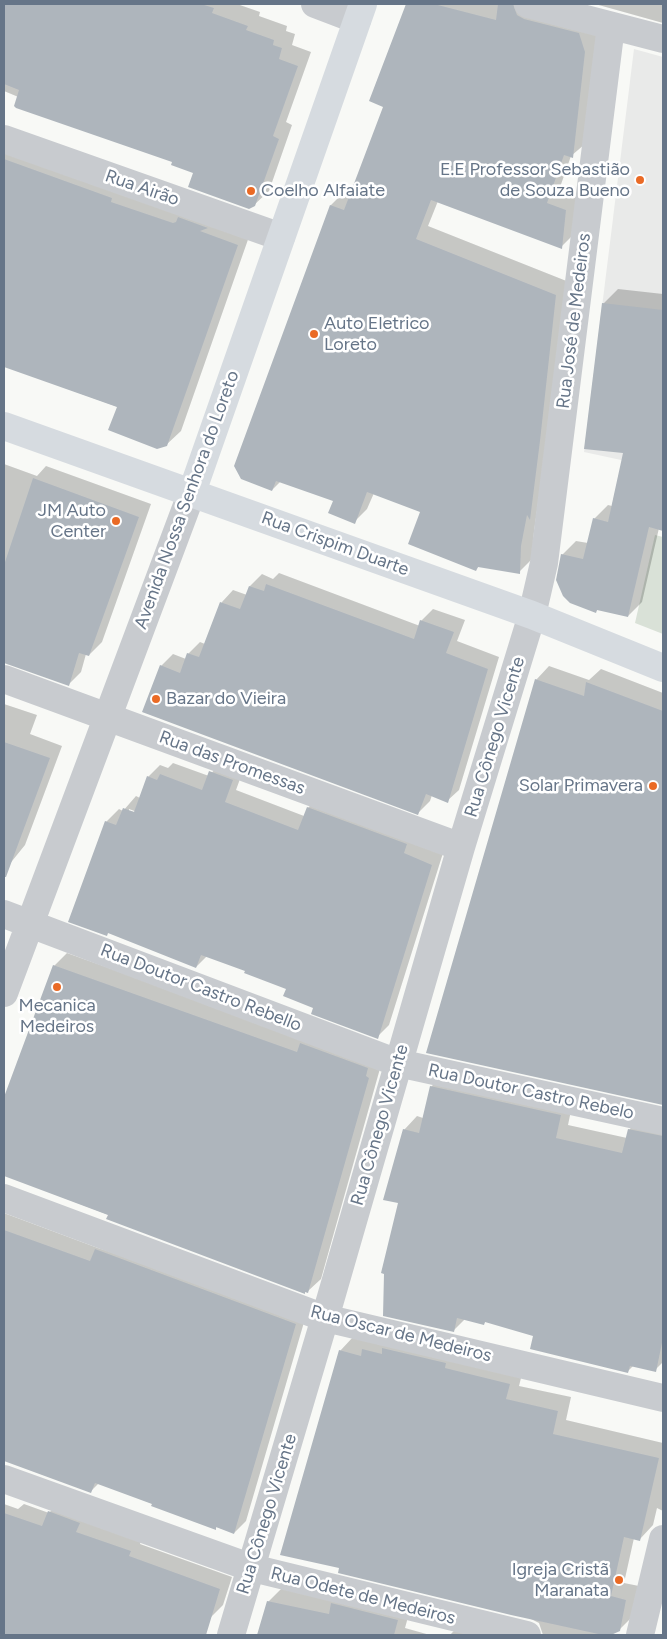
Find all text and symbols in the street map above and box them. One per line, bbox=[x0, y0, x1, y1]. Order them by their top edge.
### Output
place label: E.E Professor Sebastião de Souza Bueno bbox=[440, 159, 630, 202]
street label: Rua Airão bbox=[102, 165, 182, 211]
marker: E.E Professor Sebastião de Souza Bueno bbox=[634, 174, 646, 186]
place label: Coelho Alfaiate bbox=[261, 180, 385, 202]
marker: Coelho Alfaiate bbox=[245, 185, 257, 197]
street label: Rua José de Medeiros bbox=[553, 232, 595, 410]
place label: Auto Eletrico Loreto bbox=[324, 313, 430, 356]
marker: Auto Eletrico Loreto bbox=[308, 328, 320, 340]
street label: Avenida Nossa Senhora do Loreto bbox=[130, 368, 244, 632]
place label: JM Auto Center bbox=[38, 500, 106, 542]
street label: Rua Crispim Duarte bbox=[258, 507, 412, 581]
marker: JM Auto Center bbox=[110, 515, 122, 527]
street label: Rua Cônego Vicente bbox=[460, 654, 530, 820]
place label: Bazar do Vieira bbox=[166, 688, 286, 710]
marker: Bazar do Vieira bbox=[150, 693, 162, 705]
street label: Rua das Promessas bbox=[156, 727, 308, 799]
place label: Solar Primavera bbox=[519, 775, 643, 797]
marker: Solar Primavera bbox=[647, 780, 659, 792]
street label: Rua Doutor Castro Rebello bbox=[97, 940, 305, 1036]
marker: Mecanica Medeiros bbox=[51, 981, 63, 993]
place label: Mecanica Medeiros bbox=[18, 995, 96, 1038]
street label: Rua Cônego Vicente bbox=[347, 1042, 413, 1208]
street label: Rua Doutor Castro Rebelo bbox=[426, 1060, 636, 1124]
street label: Rua Oscar de Medeiros bbox=[308, 1301, 494, 1367]
street label: Rua Cônego Vicente bbox=[232, 1431, 302, 1597]
place label: Igreja Cristã Maranata bbox=[512, 1559, 609, 1602]
street label: Rua Odete de Medeiros bbox=[268, 1563, 458, 1629]
marker: Igreja Cristã Maranata bbox=[613, 1574, 625, 1586]

